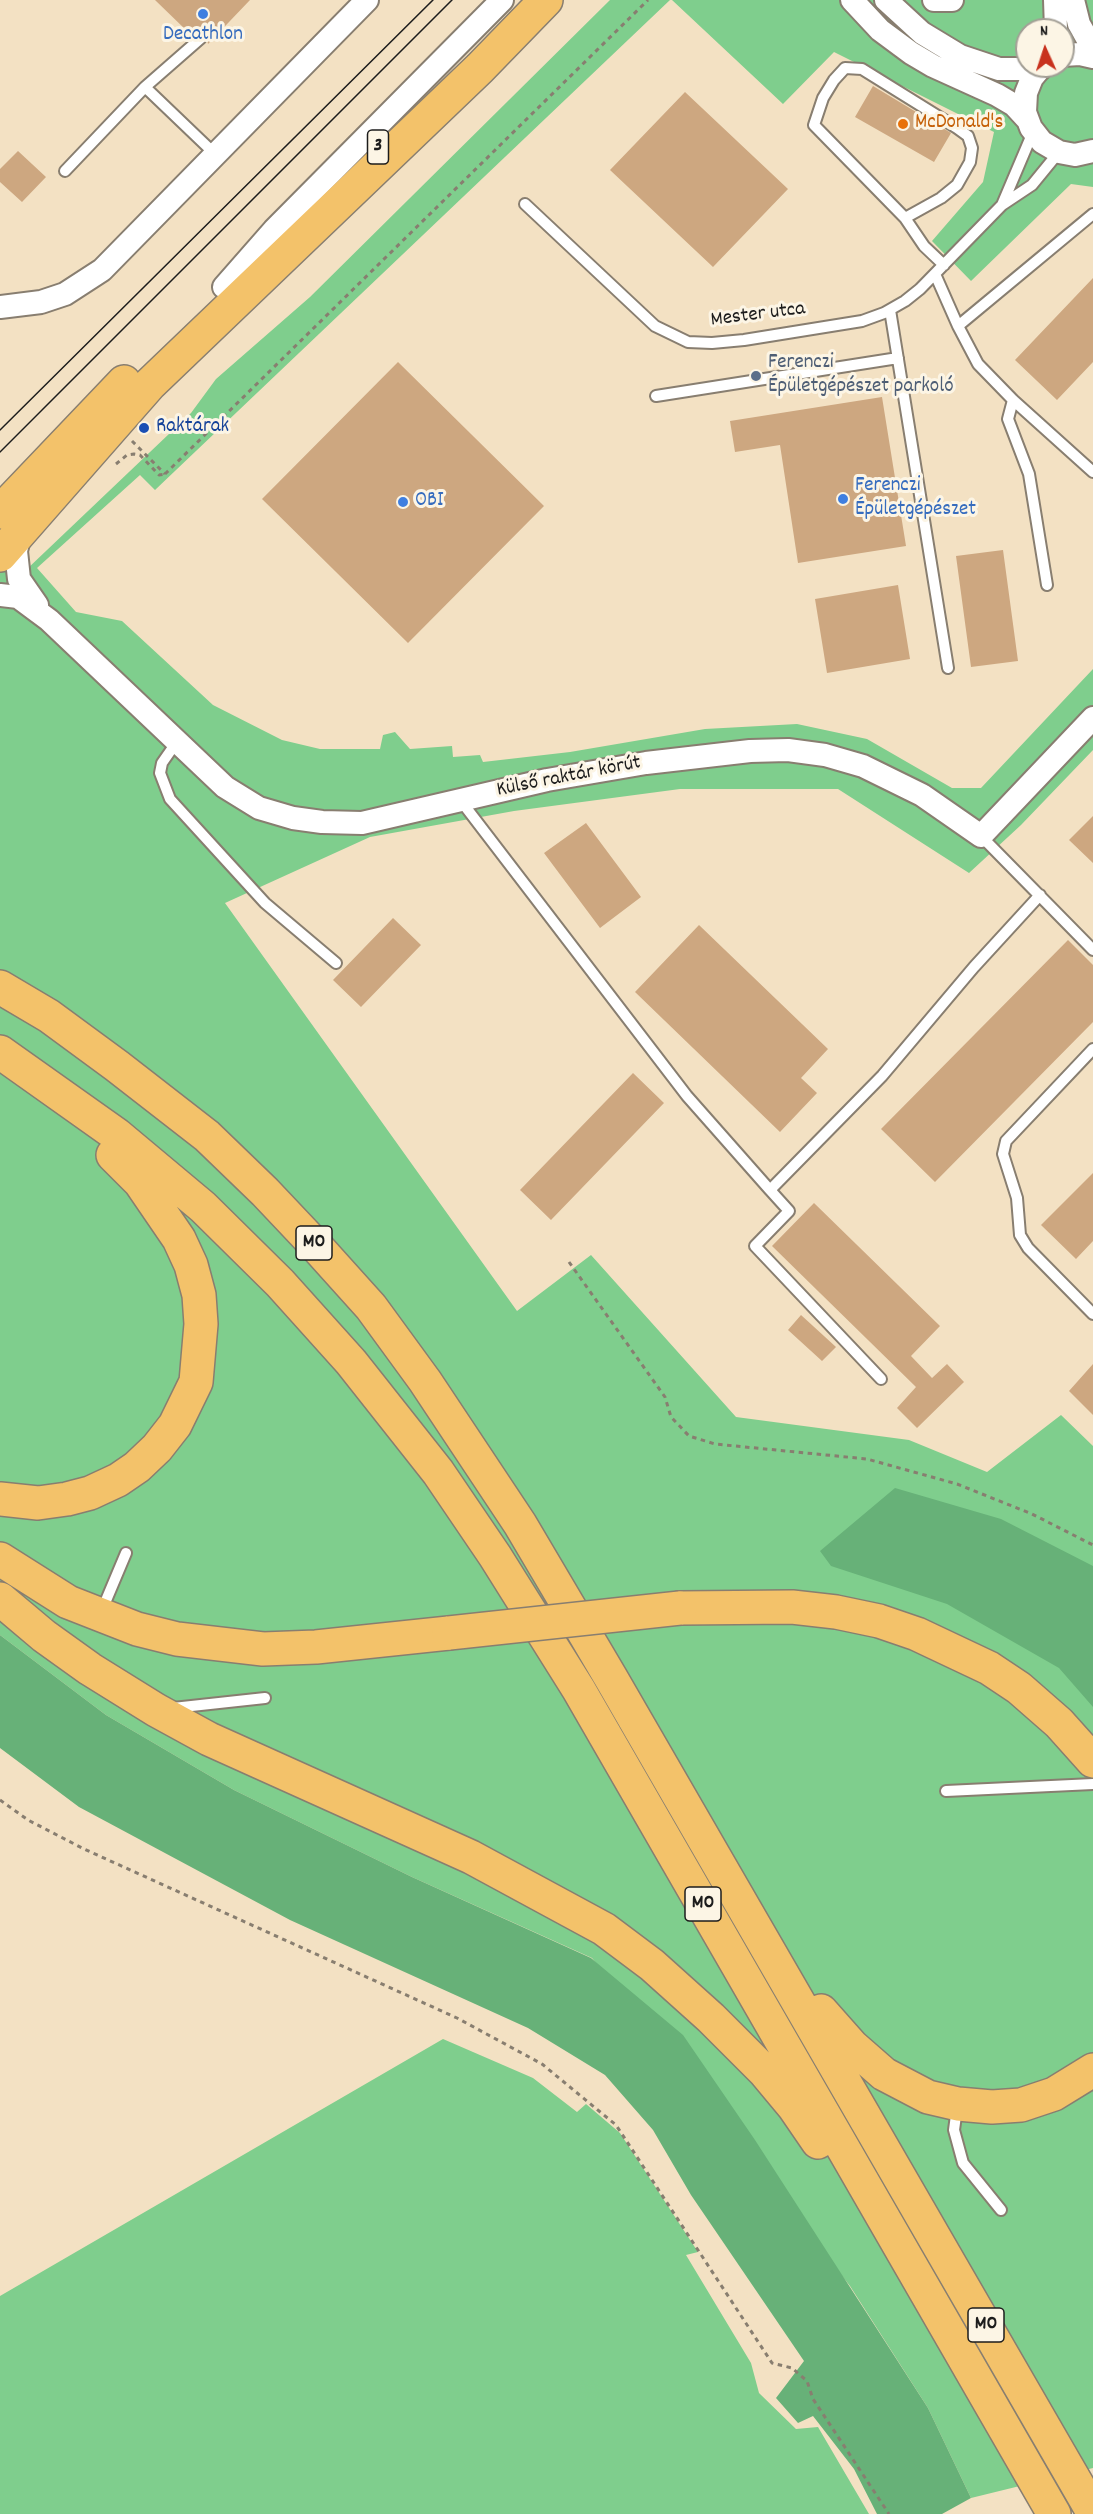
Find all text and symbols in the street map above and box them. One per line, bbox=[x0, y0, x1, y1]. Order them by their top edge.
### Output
marker: Decathlon bbox=[196, 7, 210, 21]
north arrow bbox=[1015, 18, 1075, 78]
text: N bbox=[1040, 20, 1049, 43]
place label: Decathlon bbox=[163, 23, 243, 49]
place label: McDonald's bbox=[915, 111, 1003, 137]
marker: McDonald's bbox=[896, 117, 910, 131]
road number: 3 bbox=[368, 130, 388, 164]
street label: Mester utca bbox=[709, 298, 807, 334]
place label: Ferenczi Épületgépészet parkoló bbox=[768, 351, 953, 401]
marker: Ferenczi Épületgépészet parkoló bbox=[749, 369, 763, 383]
place label: Raktárak bbox=[156, 415, 229, 441]
marker: Raktárak bbox=[137, 421, 151, 435]
place label: Ferenczi Épületgépészet bbox=[855, 474, 976, 524]
place label: OBI bbox=[415, 489, 444, 515]
marker: Ferenczi Épületgépészet bbox=[836, 492, 850, 506]
marker: OBI bbox=[396, 495, 410, 509]
street label: Külső raktár körút bbox=[495, 752, 643, 804]
road number: M0 bbox=[296, 1226, 332, 1260]
road number: M0 bbox=[685, 1887, 721, 1921]
road number: M0 bbox=[968, 2308, 1004, 2342]

